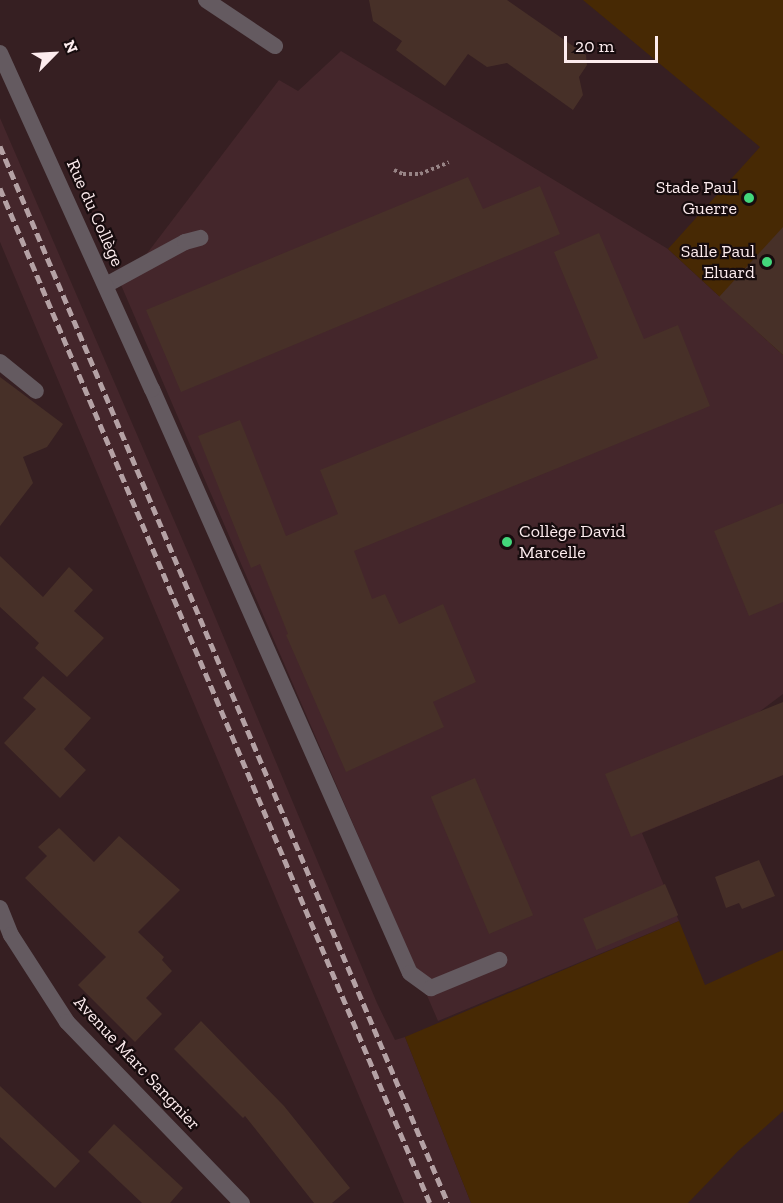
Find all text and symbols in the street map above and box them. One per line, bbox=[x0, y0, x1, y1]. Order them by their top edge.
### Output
north arrow bbox=[24, 24, 84, 84]
scale bar bbox=[567, 24, 662, 62]
text: 20 m bbox=[575, 35, 614, 57]
text: N bbox=[60, 37, 82, 56]
street label: Rue du Collège bbox=[62, 156, 128, 270]
place label: Stade Paul Guerre bbox=[656, 177, 737, 219]
marker: Stade Paul Guerre bbox=[742, 191, 756, 205]
place label: Salle Paul Eluard bbox=[681, 241, 755, 284]
marker: Salle Paul Eluard bbox=[760, 255, 774, 269]
place label: Collège David Marcelle bbox=[519, 521, 625, 564]
marker: Collège David Marcelle bbox=[500, 535, 514, 549]
street label: Avenue Marc Sangnier bbox=[69, 992, 205, 1134]

